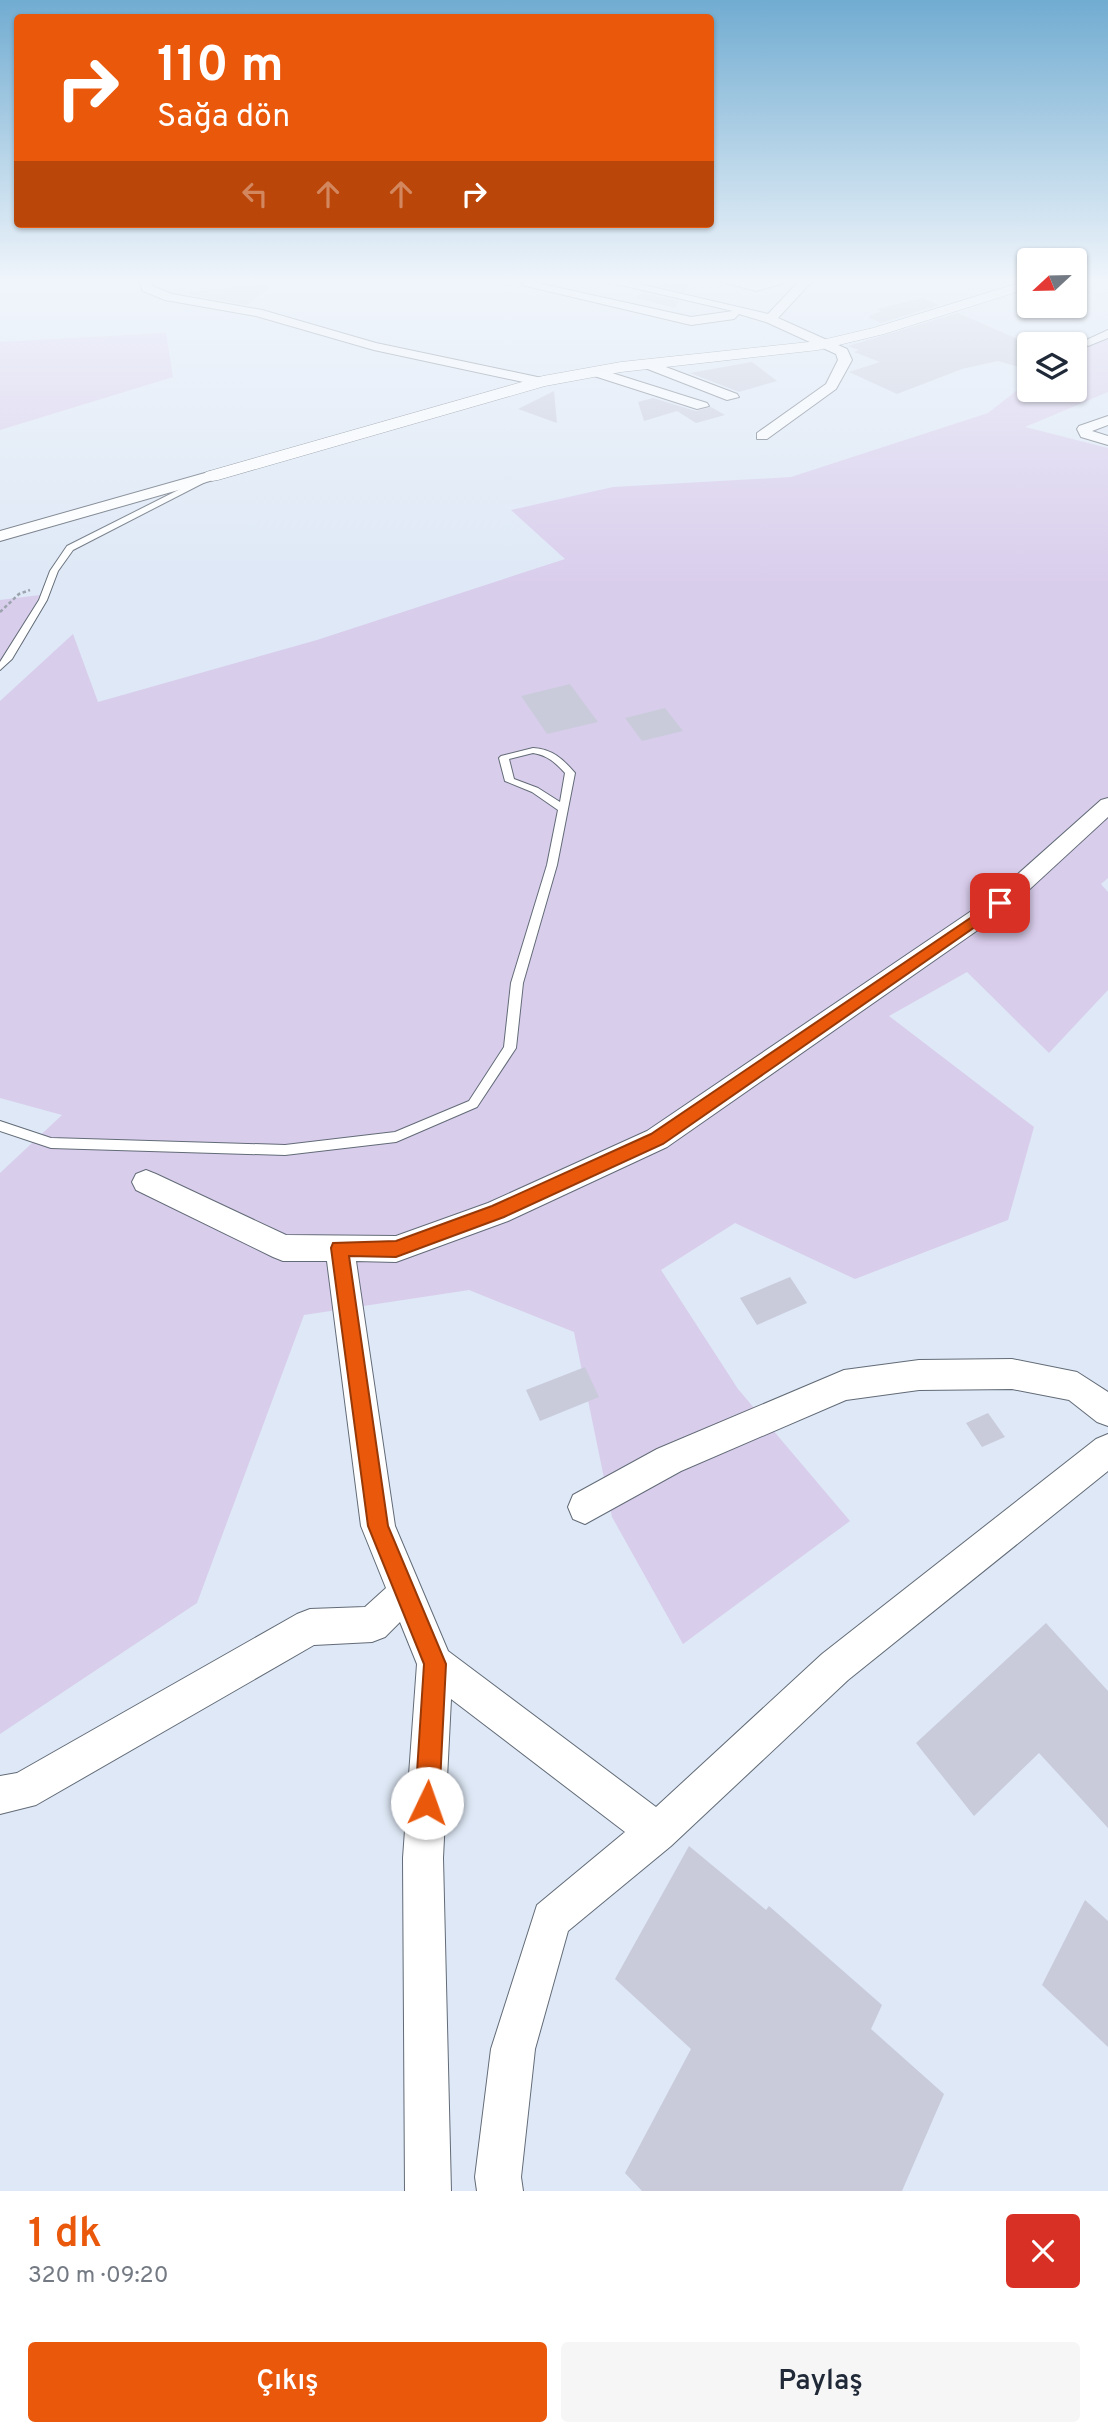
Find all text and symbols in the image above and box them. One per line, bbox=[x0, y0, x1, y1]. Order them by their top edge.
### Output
text: 110 m bbox=[157, 37, 284, 99]
icon: right bbox=[42, 42, 133, 133]
text: Sağa dön bbox=[157, 98, 290, 138]
icon: left bbox=[236, 175, 274, 213]
icon: ahead bbox=[309, 175, 347, 213]
icon: ahead bbox=[382, 175, 420, 213]
icon: right bbox=[455, 175, 493, 213]
north arrow bbox=[1017, 248, 1087, 318]
map controls bbox=[1017, 248, 1087, 402]
button: layers bbox=[1017, 332, 1087, 402]
pin bbox=[970, 873, 1030, 933]
icon: arrive bbox=[981, 884, 1019, 922]
position arrow bbox=[390, 1766, 464, 1840]
text: 1 dk bbox=[28, 2209, 102, 2262]
button: close bbox=[1006, 2214, 1080, 2288]
text: 320 m · 09:20 bbox=[28, 2262, 168, 2291]
button: Çıkış bbox=[28, 2342, 547, 2422]
button: Paylaş bbox=[561, 2342, 1080, 2422]

